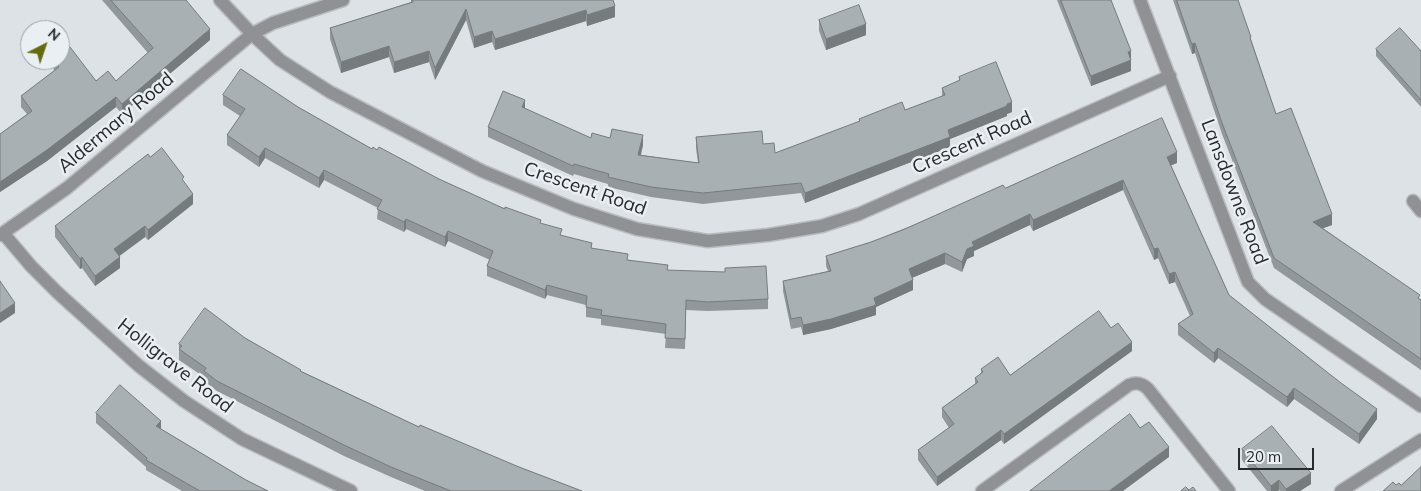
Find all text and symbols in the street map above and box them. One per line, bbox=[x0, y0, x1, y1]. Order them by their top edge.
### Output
north arrow bbox=[20, 20, 70, 70]
text: N bbox=[44, 24, 64, 45]
street label: Aldermary Road bbox=[53, 68, 179, 178]
street label: Crescent Road bbox=[909, 106, 1035, 180]
street label: Lansdowne Road bbox=[1196, 116, 1272, 268]
street label: Crescent Road bbox=[521, 157, 649, 221]
street label: Holligrave Road bbox=[113, 314, 237, 418]
scale bar bbox=[1241, 438, 1317, 470]
text: 20 m bbox=[1246, 447, 1281, 466]

